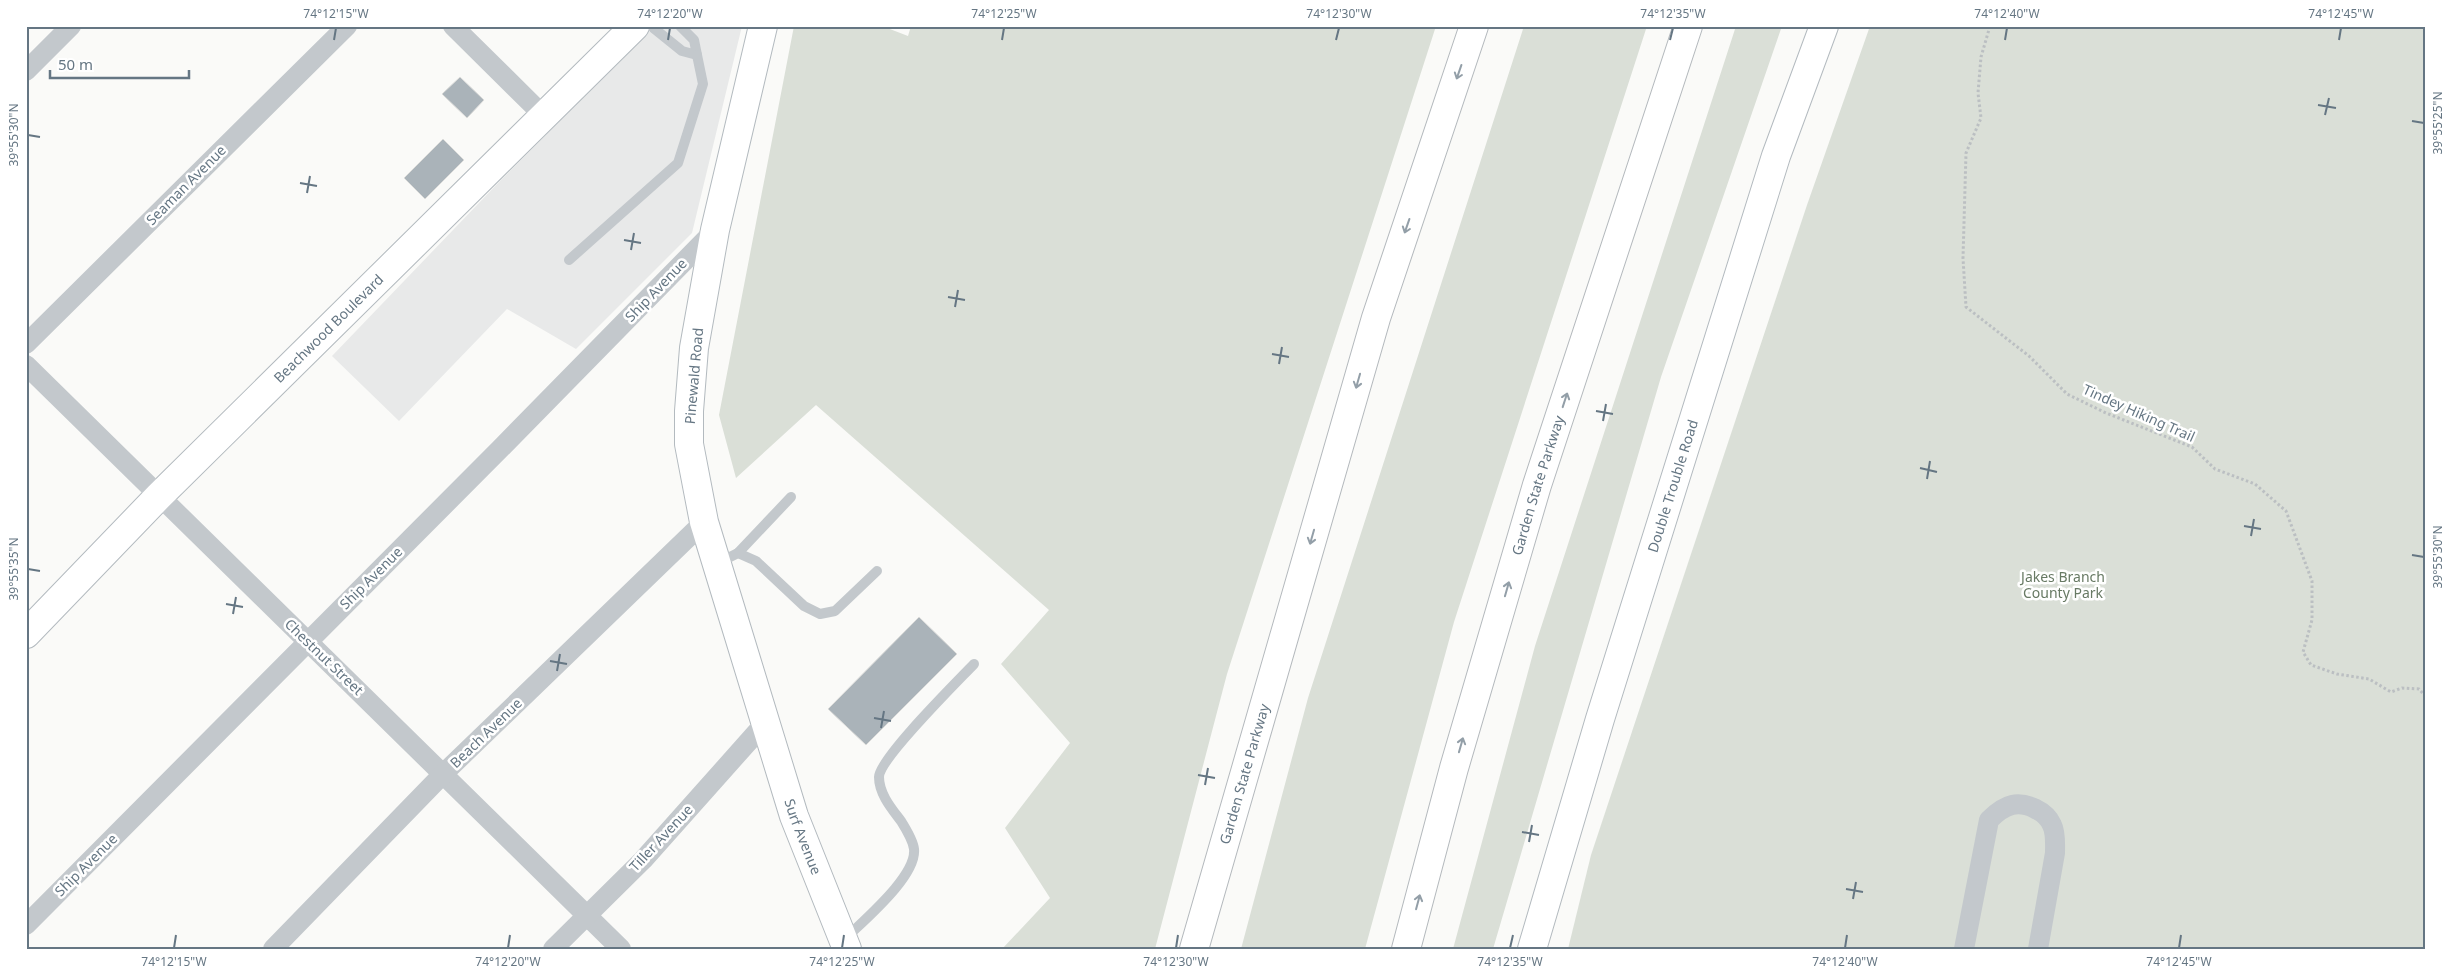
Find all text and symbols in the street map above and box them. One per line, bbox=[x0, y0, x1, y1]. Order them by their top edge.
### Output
text: 74°12'15"W bbox=[303, 5, 369, 22]
text: 74°12'20"W bbox=[637, 5, 703, 22]
text: 74°12'25"W bbox=[971, 5, 1037, 22]
text: 74°12'30"W bbox=[1306, 5, 1372, 22]
text: 74°12'35"W bbox=[1640, 5, 1706, 22]
text: 74°12'40"W bbox=[1974, 5, 2040, 22]
text: 74°12'45"W bbox=[2308, 5, 2374, 22]
scale bar bbox=[50, 48, 189, 80]
text: 50 m bbox=[58, 54, 93, 74]
one-way arrow bbox=[1454, 64, 1463, 80]
text: 39°55'25"N bbox=[2429, 91, 2446, 155]
text: 39°55'30"N bbox=[5, 103, 22, 167]
street label: Seaman Avenue bbox=[142, 140, 230, 229]
one-way arrow bbox=[1402, 218, 1411, 234]
street label: Ship Avenue bbox=[621, 254, 691, 326]
street label: Beachwood Boulevard bbox=[269, 270, 387, 387]
street label: Pinewald Road bbox=[680, 327, 707, 425]
one-way arrow bbox=[1352, 373, 1362, 389]
street label: Tindey Hiking Trail bbox=[2080, 379, 2198, 446]
one-way arrow bbox=[1561, 393, 1570, 409]
street label: Garden State Parkway bbox=[1507, 412, 1568, 557]
street label: Double Trouble Road bbox=[1643, 417, 1702, 555]
text: 39°55'30"N bbox=[2429, 525, 2446, 589]
one-way arrow bbox=[1307, 529, 1317, 545]
text: 39°55'35"N bbox=[5, 537, 22, 601]
street label: Ship Avenue bbox=[335, 542, 406, 613]
park label: Jakes Branch County Park bbox=[2019, 567, 2105, 602]
one-way arrow bbox=[1502, 581, 1512, 597]
street label: Chestnut Street bbox=[281, 614, 368, 699]
street label: Beach Avenue bbox=[446, 693, 526, 772]
street label: Garden State Parkway bbox=[1215, 701, 1273, 846]
one-way arrow bbox=[1456, 737, 1466, 753]
street label: Surf Avenue bbox=[780, 796, 826, 877]
street label: Tiller Avenue bbox=[625, 800, 697, 875]
street label: Ship Avenue bbox=[50, 829, 121, 900]
one-way arrow bbox=[1414, 894, 1423, 910]
text: 74°12'15"W bbox=[141, 953, 207, 970]
text: 74°12'20"W bbox=[475, 953, 541, 970]
text: 74°12'25"W bbox=[809, 953, 875, 970]
text: 74°12'30"W bbox=[1143, 953, 1209, 970]
text: 74°12'35"W bbox=[1477, 953, 1543, 970]
text: 74°12'40"W bbox=[1812, 953, 1878, 970]
text: 74°12'45"W bbox=[2146, 953, 2212, 970]

